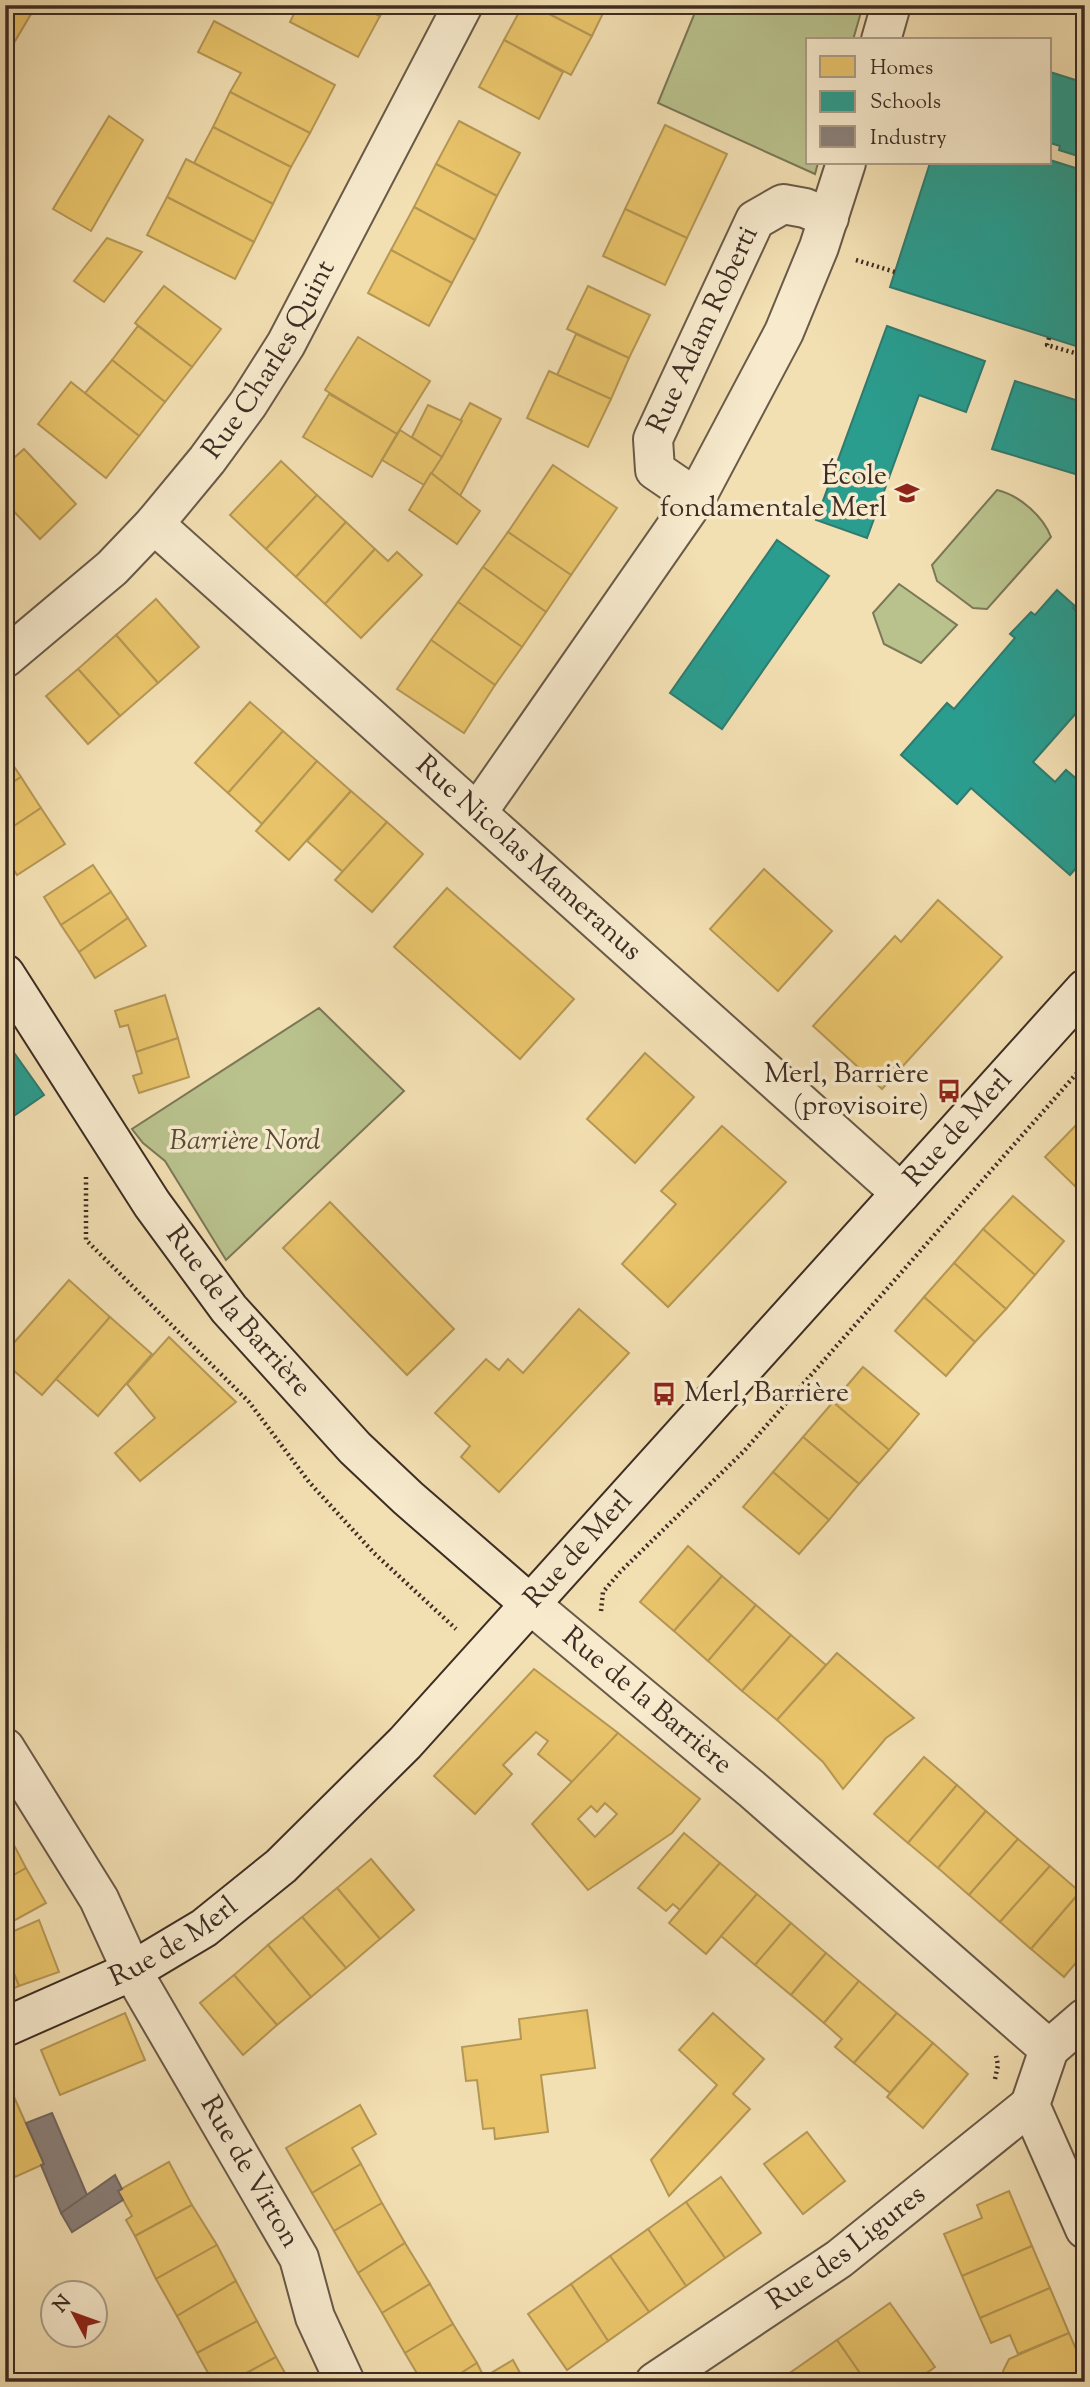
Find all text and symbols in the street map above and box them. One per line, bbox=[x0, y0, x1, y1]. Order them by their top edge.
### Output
legend bbox=[806, 38, 1052, 164]
text: Homes bbox=[870, 54, 933, 84]
text: Schools bbox=[870, 88, 941, 118]
text: Industry bbox=[870, 124, 947, 154]
street label: Rue Adam Roberti bbox=[638, 220, 769, 440]
street label: Rue Charles Quint bbox=[194, 253, 346, 468]
place label: École fondamentale Merl bbox=[660, 457, 887, 529]
school or university icon: École fondamentale Merl bbox=[893, 479, 921, 507]
street label: Rue Nicolas Mameranus bbox=[406, 747, 650, 971]
place label: Merl, Barrière (provisoire) bbox=[764, 1055, 929, 1127]
street label: Rue de Merl bbox=[895, 1061, 1022, 1196]
bus stop icon: Merl, Barrière (provisoire) bbox=[935, 1077, 963, 1105]
park label: Barrière Nord bbox=[170, 1122, 321, 1162]
street label: Rue de la Barrière bbox=[155, 1218, 320, 1407]
place label: Merl, Barrière bbox=[684, 1374, 849, 1414]
bus stop icon: Merl, Barrière bbox=[650, 1380, 678, 1408]
street label: Rue de Merl bbox=[515, 1482, 643, 1618]
street label: Rue de la Barrière bbox=[553, 1618, 741, 1785]
street label: Rue de Merl bbox=[103, 1888, 247, 1998]
street label: Rue de Virton bbox=[189, 2089, 309, 2256]
street label: Rue des Ligures bbox=[760, 2176, 935, 2321]
north arrow bbox=[38, 2278, 108, 2348]
text: N bbox=[48, 2290, 78, 2319]

